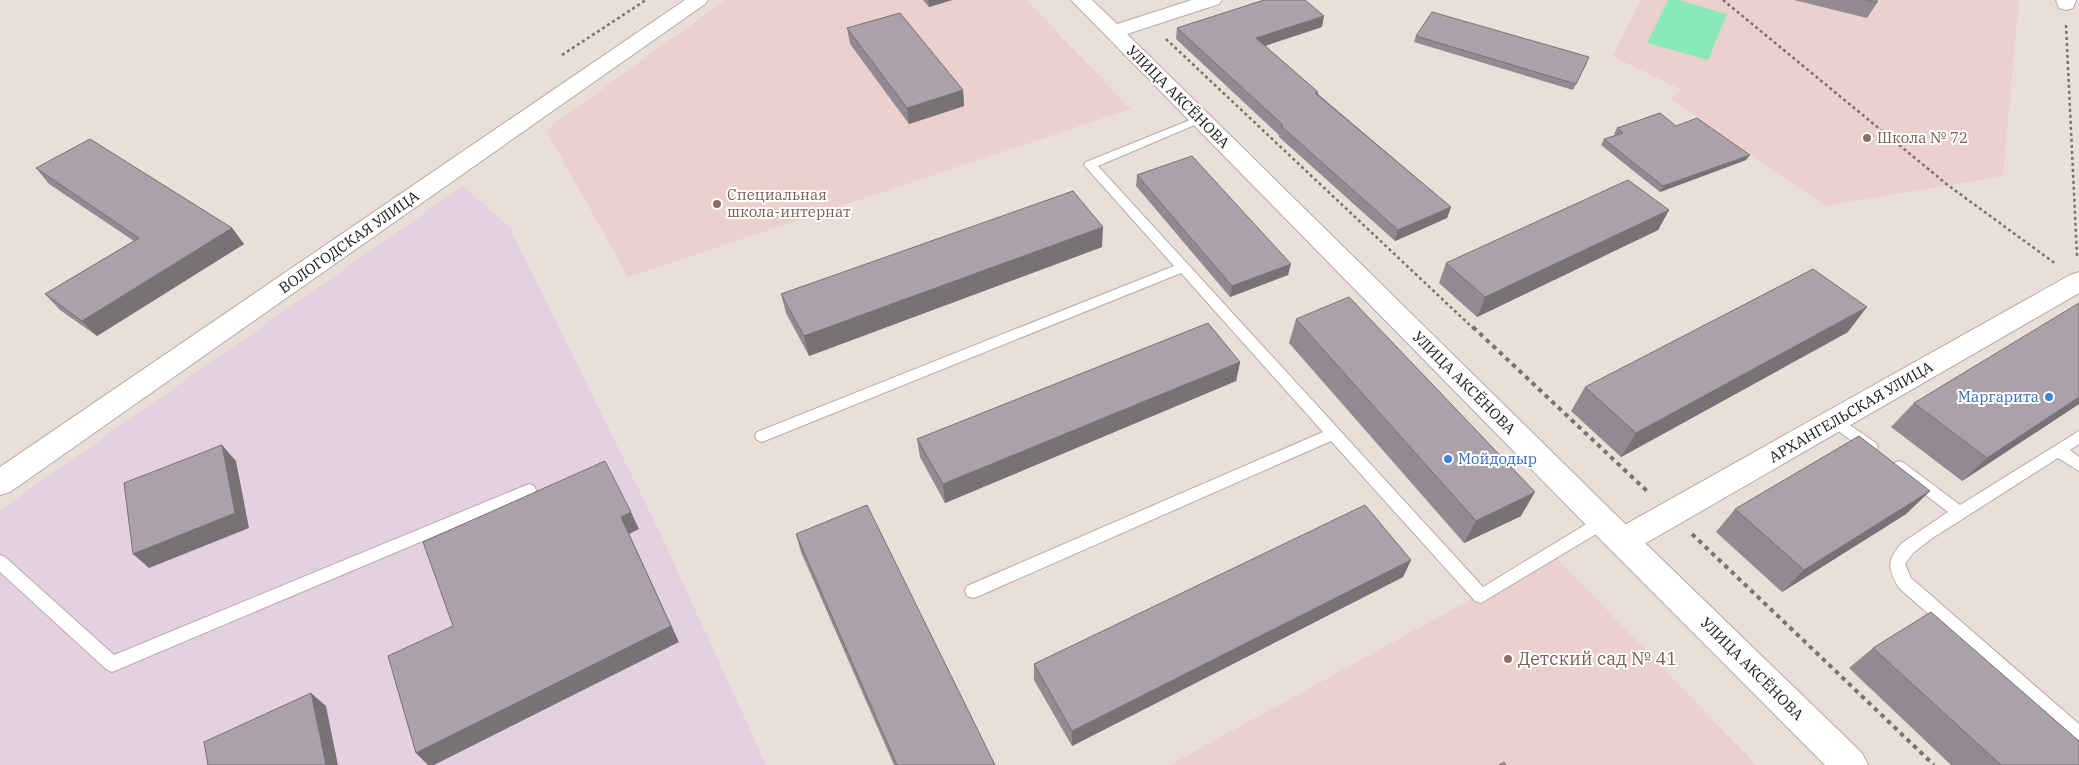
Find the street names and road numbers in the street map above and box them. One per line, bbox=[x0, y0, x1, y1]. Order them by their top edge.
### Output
street label: УЛИЦА АКСЁНОВА bbox=[1123, 41, 1234, 153]
street label: ВОЛОГОДСКАЯ УЛИЦА bbox=[275, 186, 423, 297]
street label: УЛИЦА АКСЁНОВА bbox=[1409, 327, 1520, 439]
street label: АРХАНГЕЛЬСКАЯ УЛИЦА bbox=[1765, 356, 1937, 466]
street label: УЛИЦА АКСЁНОВА bbox=[1697, 613, 1808, 725]

